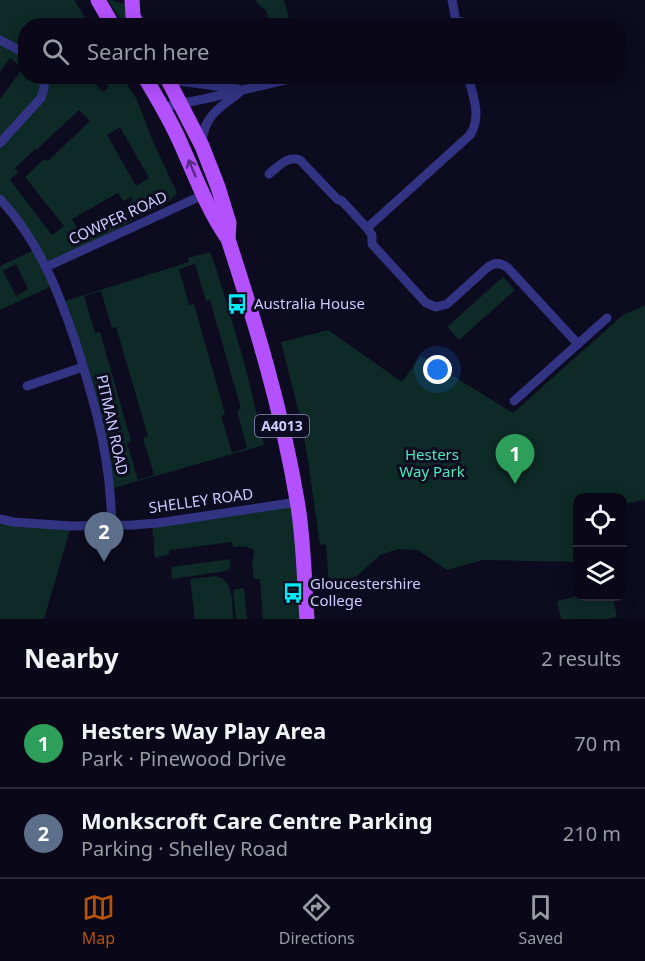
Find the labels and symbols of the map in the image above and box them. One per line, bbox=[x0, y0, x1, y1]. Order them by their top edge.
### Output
one-way arrow bbox=[186, 160, 197, 178]
street label: COWPER ROAD bbox=[65, 185, 170, 249]
bus stop icon: Australia House bbox=[225, 292, 249, 316]
place label: Australia House bbox=[254, 293, 365, 313]
your location bbox=[423, 355, 452, 384]
street label: PITMAN ROAD bbox=[93, 373, 133, 477]
road number: A4013 bbox=[255, 415, 309, 437]
pin: 1 bbox=[496, 434, 534, 484]
park label: Hesters Way Park bbox=[399, 444, 465, 481]
street label: SHELLEY ROAD bbox=[147, 483, 254, 517]
pin: 2 bbox=[84, 512, 124, 562]
place label: Gloucestershire College bbox=[310, 573, 421, 610]
bus stop icon: Gloucestershire College bbox=[281, 581, 305, 605]

